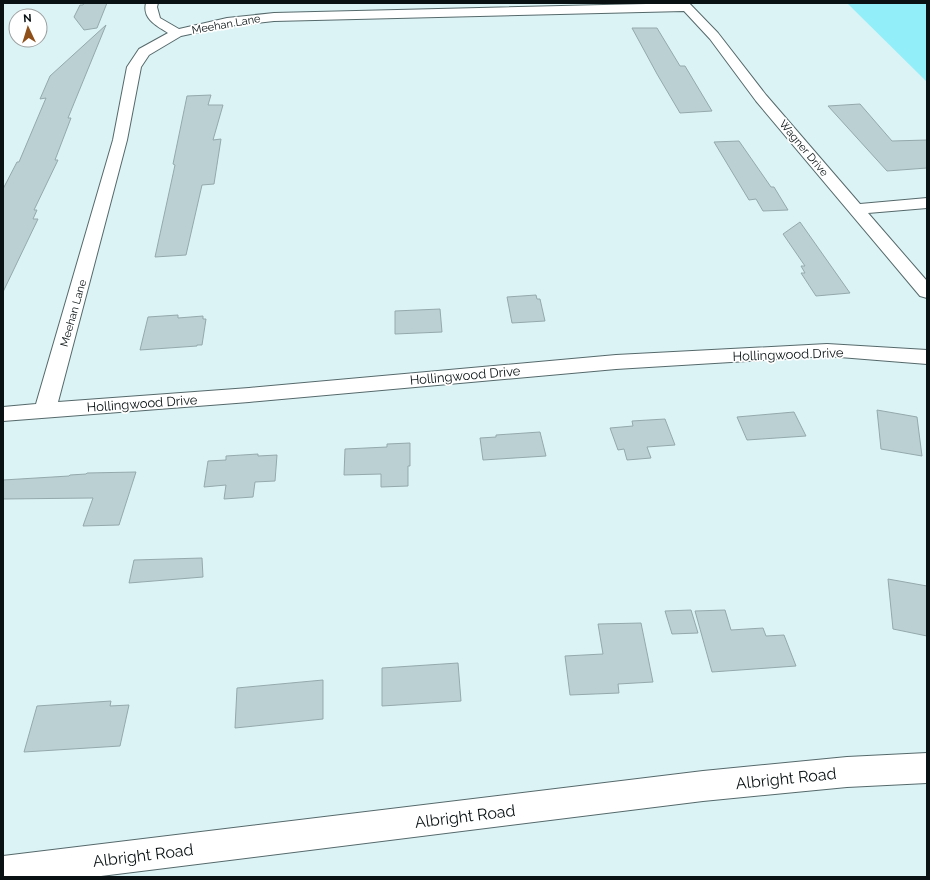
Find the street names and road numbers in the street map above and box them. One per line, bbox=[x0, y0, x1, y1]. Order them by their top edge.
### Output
street label: Meehan Lane bbox=[191, 12, 262, 37]
street label: Wagner Drive bbox=[776, 118, 831, 179]
street label: Meehan Lane bbox=[58, 277, 89, 348]
street label: Hollingwood Drive bbox=[732, 345, 844, 364]
street label: Hollingwood Drive bbox=[409, 363, 521, 388]
street label: Hollingwood Drive bbox=[86, 392, 198, 415]
street label: Albright Road bbox=[735, 764, 837, 793]
street label: Albright Road bbox=[414, 801, 516, 832]
street label: Albright Road bbox=[92, 840, 194, 871]

